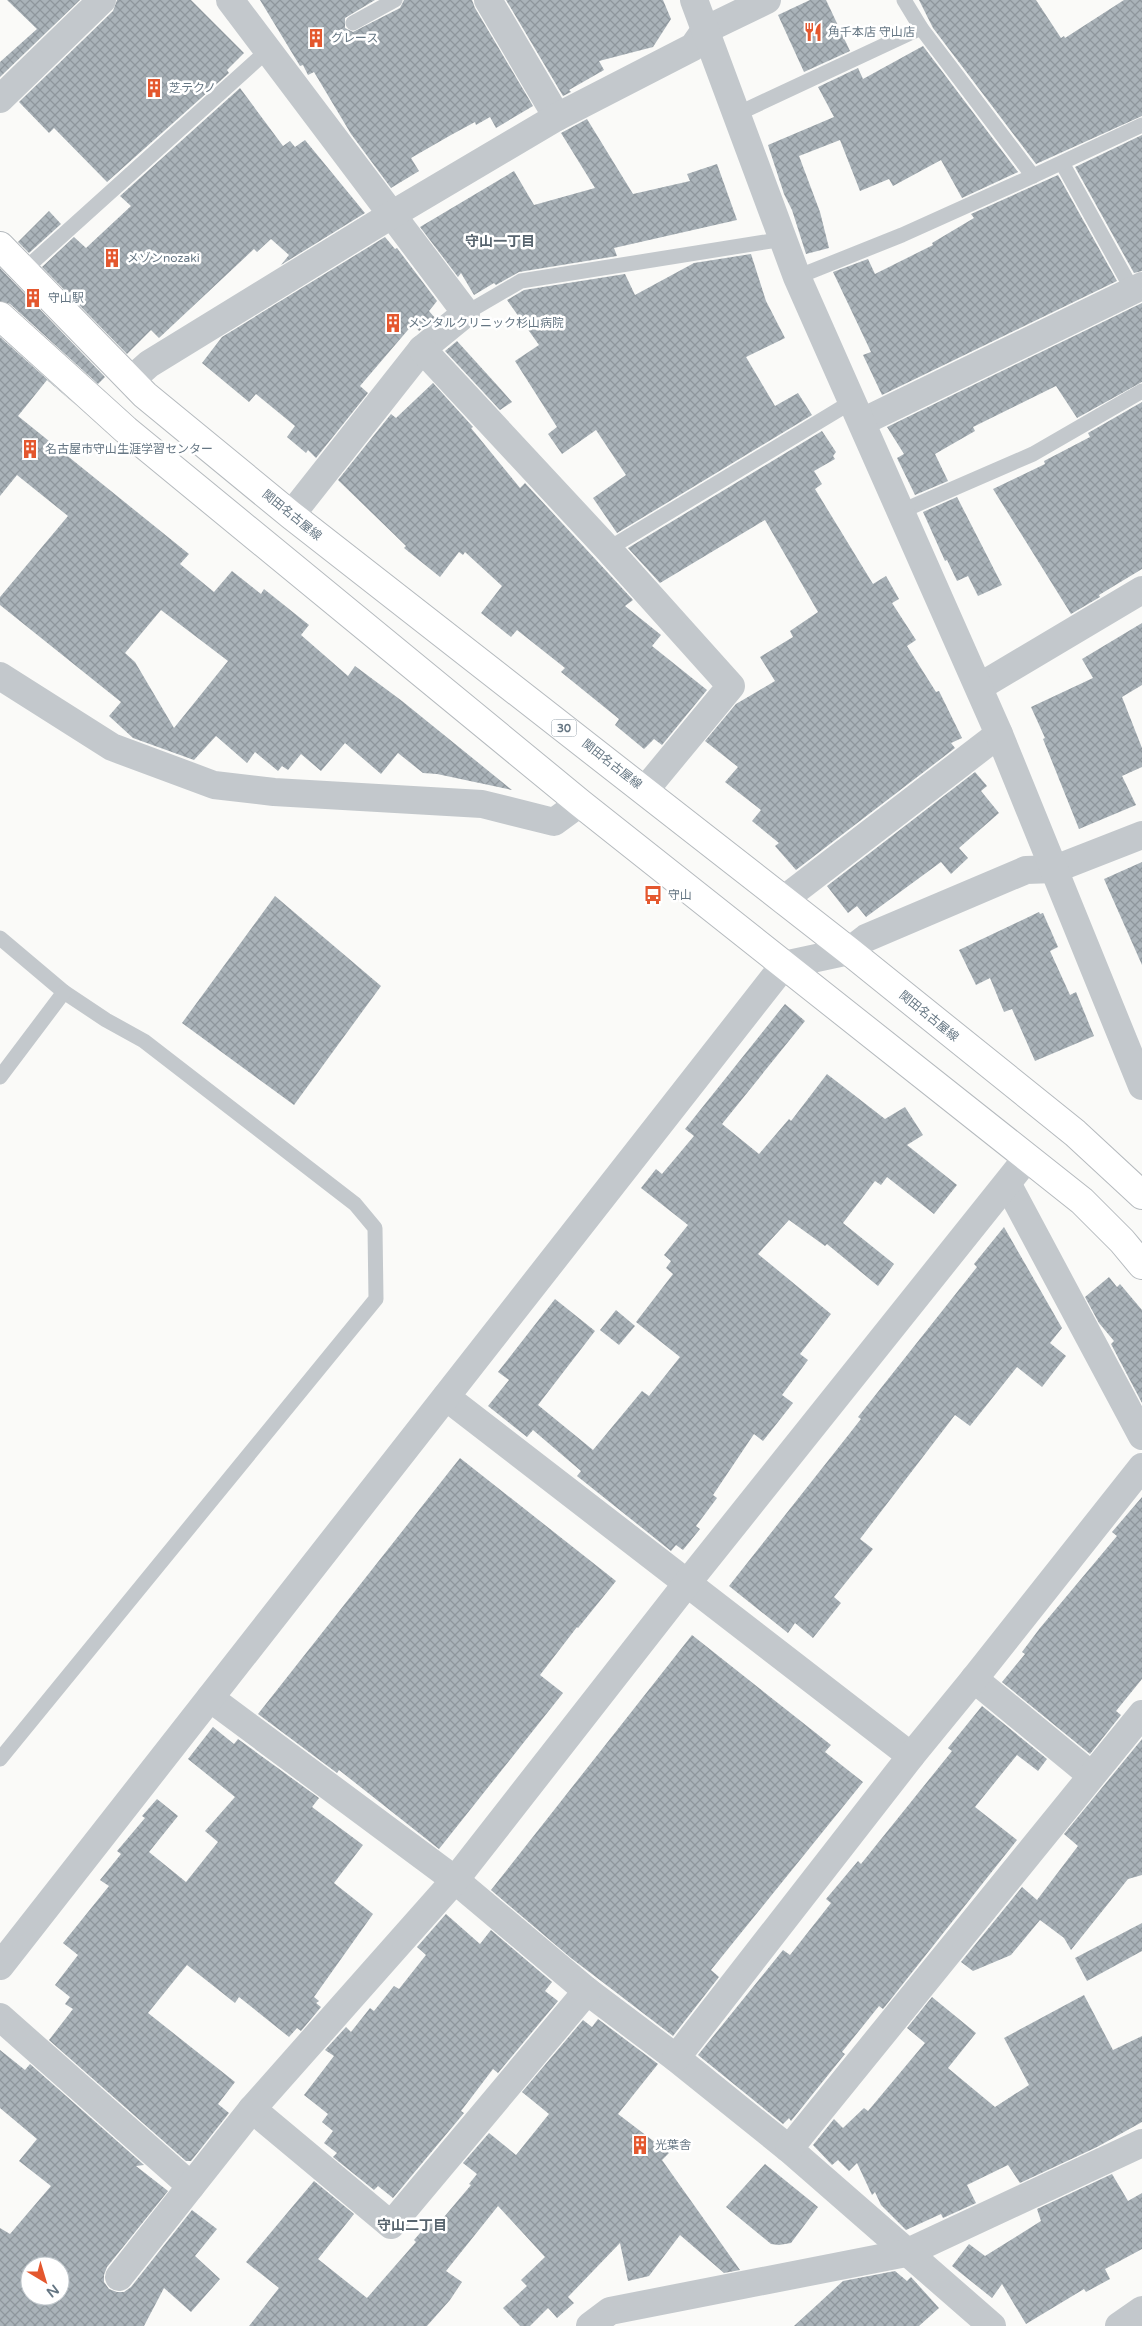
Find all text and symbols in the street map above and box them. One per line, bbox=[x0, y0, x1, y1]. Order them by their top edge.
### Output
restaurant icon: 角千本店 守山店 bbox=[802, 21, 824, 43]
place label: 角千本店 守山店 bbox=[828, 25, 915, 39]
building icon: グレース bbox=[305, 27, 327, 49]
place label: グレース bbox=[331, 31, 378, 45]
building icon: 芝テクノ bbox=[143, 77, 165, 99]
place label: 芝テクノ bbox=[169, 81, 216, 95]
district label: 守山一丁目 bbox=[465, 233, 535, 250]
building icon: メゾンnozaki bbox=[101, 247, 123, 269]
place label: メゾンnozaki bbox=[127, 251, 200, 265]
building icon: 守山駅 bbox=[22, 287, 44, 309]
place label: 守山駅 bbox=[48, 291, 84, 305]
building icon: メンタルクリニック杉山病院 bbox=[382, 312, 404, 334]
place label: メンタルクリニック杉山病院 bbox=[408, 316, 564, 330]
building icon: 名古屋市守山生涯学習センター bbox=[19, 438, 41, 460]
place label: 名古屋市守山生涯学習センター bbox=[45, 442, 213, 456]
street label: 関田名古屋線 bbox=[260, 487, 324, 543]
road number: 30 bbox=[552, 720, 576, 736]
street label: 関田名古屋線 bbox=[579, 736, 645, 792]
bus stop icon: 守山 bbox=[642, 884, 664, 906]
place label: 守山 bbox=[668, 888, 692, 902]
street label: 関田名古屋線 bbox=[897, 988, 961, 1044]
building icon: 光葉舎 bbox=[629, 2134, 651, 2156]
place label: 光葉舎 bbox=[655, 2138, 691, 2152]
district label: 守山二丁目 bbox=[377, 2217, 447, 2234]
north arrow bbox=[20, 2256, 70, 2306]
text: N bbox=[43, 2281, 62, 2301]

